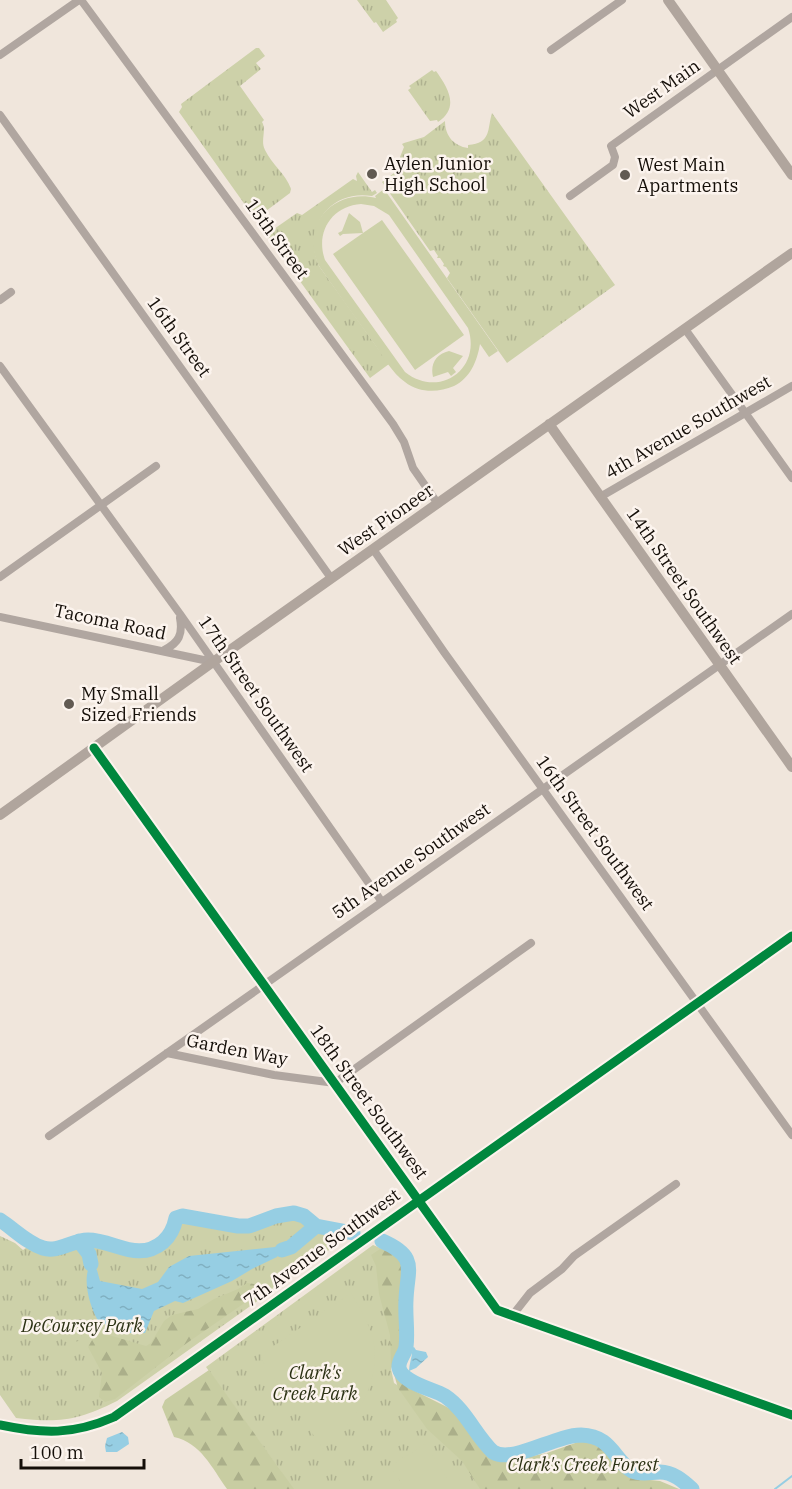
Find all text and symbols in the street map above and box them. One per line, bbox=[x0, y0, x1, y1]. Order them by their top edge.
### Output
street label: West Main bbox=[619, 54, 704, 123]
place label: Aylen Junior High School bbox=[384, 152, 491, 196]
place label: West Main Apartments bbox=[637, 153, 738, 197]
marker: Aylen Junior High School bbox=[365, 167, 379, 181]
marker: West Main Apartments bbox=[618, 168, 632, 182]
street label: 15th Street bbox=[240, 194, 314, 283]
street label: 16th Street bbox=[142, 292, 216, 381]
street label: 4th Avenue Southwest bbox=[601, 370, 775, 483]
street label: West Pioneer bbox=[334, 478, 438, 561]
street label: 14th Street Southwest bbox=[622, 503, 747, 668]
street label: Tacoma Road bbox=[52, 598, 168, 645]
street label: 17th Street Southwest bbox=[194, 611, 319, 776]
place label: My Small Sized Friends bbox=[81, 682, 197, 726]
marker: My Small Sized Friends bbox=[62, 697, 76, 711]
street label: 16th Street Southwest bbox=[531, 751, 659, 915]
street label: 5th Avenue Southwest bbox=[327, 797, 494, 924]
street label: 18th Street Southwest bbox=[305, 1020, 433, 1184]
street label: Garden Way bbox=[184, 1028, 290, 1071]
street label: 7th Avenue Southwest bbox=[239, 1183, 404, 1312]
park label: DeCoursey Park bbox=[20, 1314, 143, 1337]
park label: Clark's Creek Park bbox=[272, 1361, 358, 1405]
scale bar bbox=[21, 1432, 144, 1470]
text: 100 m bbox=[30, 1441, 84, 1464]
park label: Clark's Creek Forest bbox=[507, 1453, 659, 1476]

